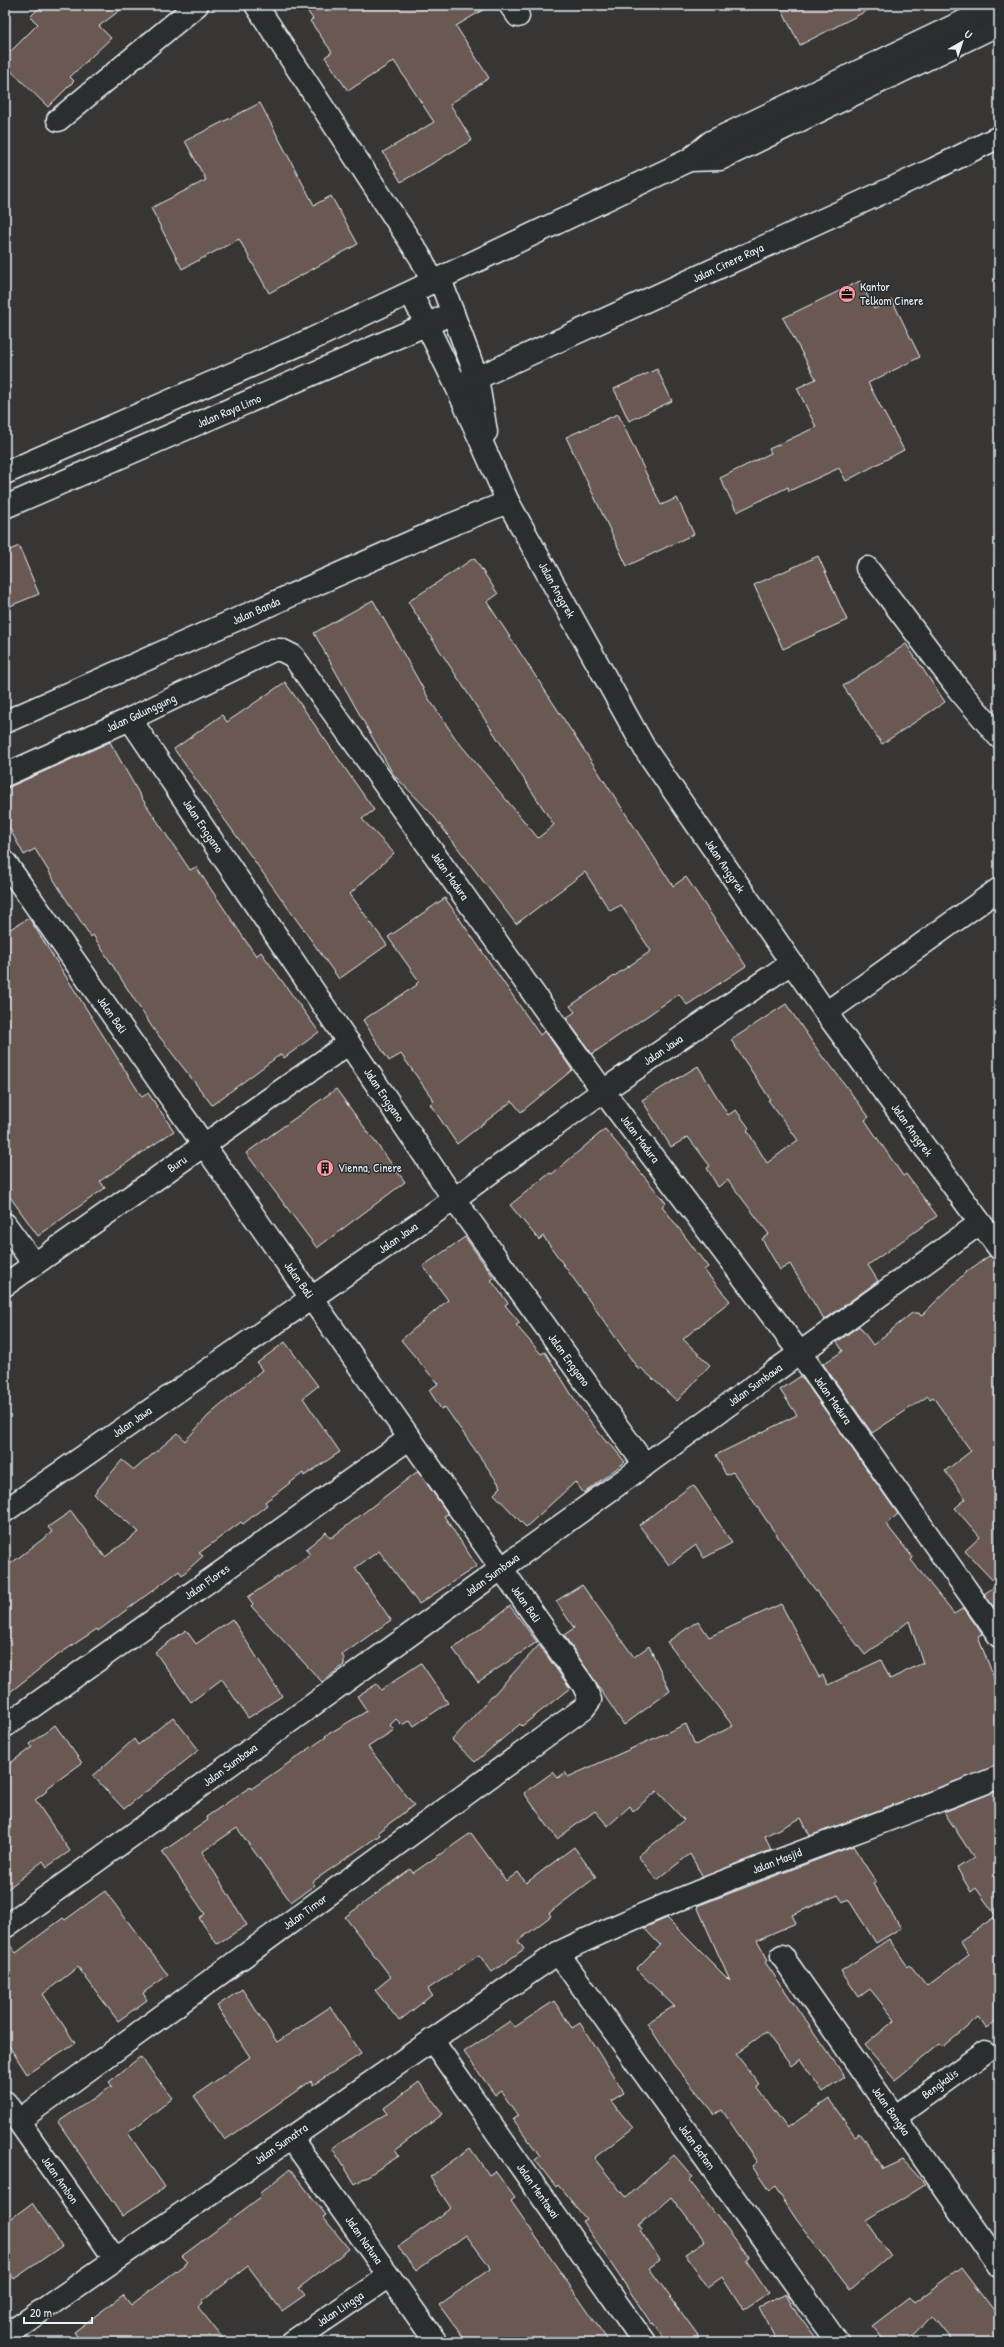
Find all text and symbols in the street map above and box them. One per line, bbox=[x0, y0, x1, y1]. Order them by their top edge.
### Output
north arrow bbox=[942, 22, 982, 62]
text: U bbox=[962, 27, 975, 42]
street label: Jalan Cinere Raya bbox=[689, 238, 766, 286]
place label: Kantor Telkom Cinere bbox=[860, 278, 923, 309]
office icon: Kantor Telkom Cinere bbox=[837, 284, 857, 304]
street label: Jalan Raya Limo bbox=[194, 389, 264, 432]
street label: Jalan Anggrek bbox=[535, 559, 580, 621]
street label: Jalan Banda bbox=[229, 592, 283, 629]
street label: Jalan Galunggung bbox=[103, 689, 179, 736]
street label: Jalan Enggano bbox=[179, 795, 228, 856]
street label: Jalan Anggrek bbox=[701, 835, 750, 896]
street label: Jalan Madura bbox=[427, 848, 474, 904]
street label: Jalan Bali bbox=[93, 993, 131, 1037]
street label: Jalan Jawa bbox=[639, 1030, 686, 1069]
street label: Jalan Enggano bbox=[360, 1064, 409, 1125]
street label: Jalan Anggrek bbox=[887, 1100, 937, 1160]
street label: Jalan Madura bbox=[617, 1111, 664, 1166]
street label: Buru bbox=[164, 1151, 190, 1176]
building icon: Vienna, Cinere bbox=[315, 1158, 335, 1178]
place label: Vienna, Cinere bbox=[338, 1159, 402, 1176]
street label: Jalan Jawa bbox=[375, 1218, 421, 1257]
street label: Jalan Bali bbox=[280, 1258, 318, 1302]
street label: Jalan Enggano bbox=[544, 1330, 594, 1390]
street label: Jalan Sumbawa bbox=[724, 1359, 786, 1410]
street label: Jalan Madura bbox=[810, 1372, 857, 1428]
street label: Jalan Jawa bbox=[109, 1402, 155, 1441]
street label: Jalan Sumbawa bbox=[461, 1549, 523, 1600]
street label: Jalan Flores bbox=[181, 1560, 233, 1603]
street label: Jalan Bali bbox=[507, 1582, 545, 1626]
street label: Jalan Sumbawa bbox=[199, 1739, 261, 1790]
street label: Jalan Masjid bbox=[750, 1843, 804, 1878]
street label: Jalan Timor bbox=[279, 1889, 331, 1934]
street label: Bengkalis bbox=[918, 2064, 962, 2103]
street label: Jalan Bangka bbox=[868, 2083, 915, 2139]
street label: Jalan Sumatra bbox=[251, 2119, 311, 2168]
street label: Jalan Batam bbox=[675, 2120, 720, 2173]
street label: Jalan Ambon bbox=[38, 2153, 83, 2207]
street label: Jalan Mentawai bbox=[513, 2159, 564, 2222]
street label: Jalan Natuna bbox=[342, 2212, 387, 2268]
street label: Jalan Lingga bbox=[313, 2287, 367, 2331]
scale bar bbox=[24, 2299, 92, 2325]
text: 20 m bbox=[30, 2304, 52, 2321]

